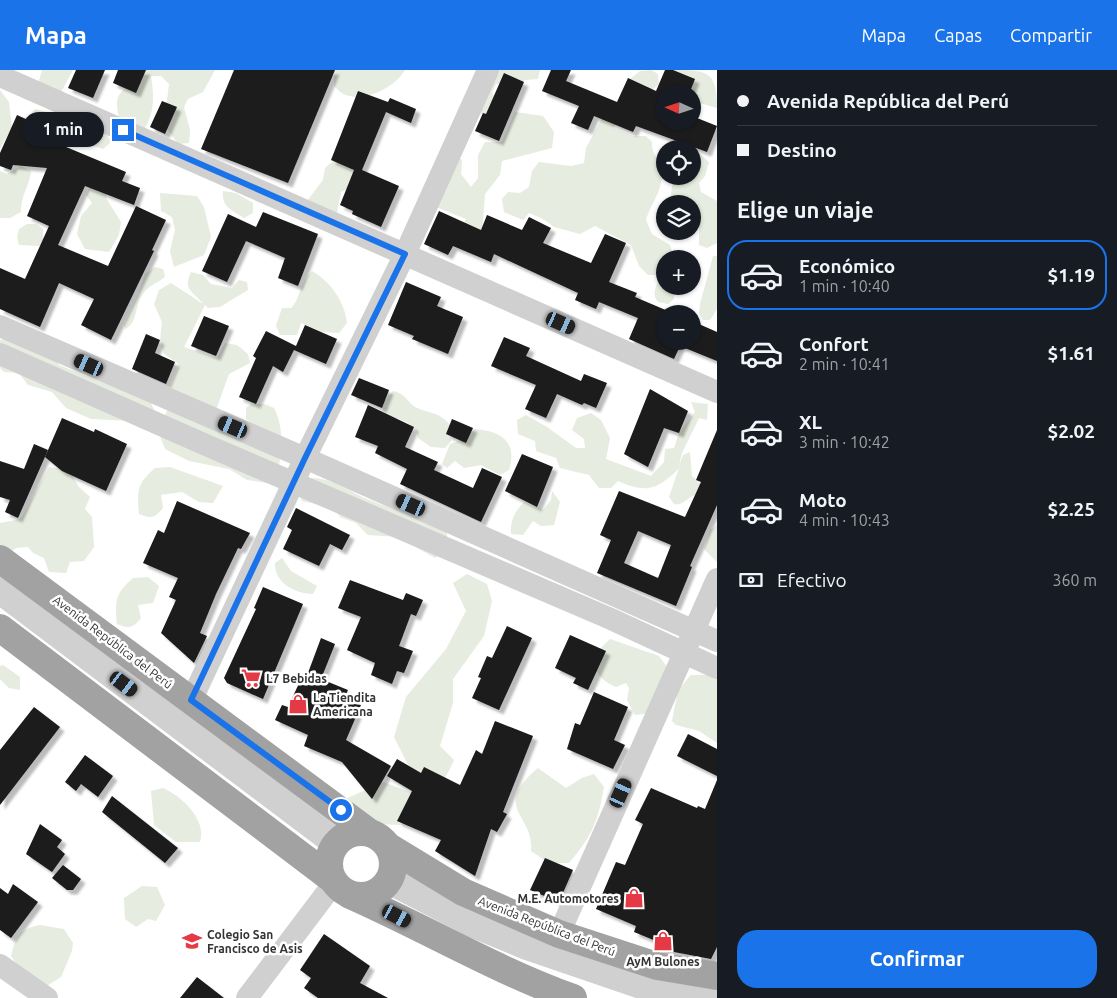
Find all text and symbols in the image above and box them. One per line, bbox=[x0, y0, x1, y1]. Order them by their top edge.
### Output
text: Mapa bbox=[25, 22, 87, 49]
text: Mapa bbox=[861, 25, 906, 45]
text: Capas bbox=[934, 25, 982, 45]
text: Compartir bbox=[1010, 25, 1092, 45]
north arrow bbox=[656, 85, 701, 130]
map controls bbox=[656, 85, 701, 350]
text: Avenida República del Perú bbox=[767, 90, 1009, 112]
callout: 1 min bbox=[23, 112, 106, 148]
route end bbox=[112, 119, 134, 141]
text: 1 min bbox=[43, 120, 83, 138]
text: Destino bbox=[767, 139, 837, 161]
button: locate bbox=[656, 140, 701, 185]
button: layers bbox=[656, 195, 701, 240]
text: Elige un viaje bbox=[737, 197, 874, 222]
button: + bbox=[656, 250, 701, 295]
icon: car bbox=[739, 253, 784, 298]
text: Económico bbox=[799, 255, 895, 277]
text: $1.19 bbox=[1047, 264, 1095, 286]
text: 1 min · 10:40 bbox=[799, 277, 890, 295]
button: − bbox=[656, 305, 701, 350]
car bbox=[544, 310, 577, 336]
icon: car bbox=[739, 331, 784, 376]
text: Confort bbox=[799, 333, 869, 355]
text: $1.61 bbox=[1047, 342, 1095, 364]
car bbox=[72, 352, 105, 378]
text: 2 min · 10:41 bbox=[799, 355, 890, 373]
icon: car bbox=[739, 409, 784, 454]
text: XL bbox=[799, 411, 822, 433]
car bbox=[216, 414, 249, 440]
text: $2.02 bbox=[1047, 420, 1095, 442]
text: 3 min · 10:42 bbox=[799, 433, 890, 451]
icon: car bbox=[739, 487, 784, 532]
text: Moto bbox=[799, 489, 847, 511]
car bbox=[394, 492, 427, 518]
text: $2.25 bbox=[1047, 498, 1095, 520]
text: 4 min · 10:43 bbox=[799, 511, 890, 529]
icon: cash bbox=[737, 566, 765, 594]
text: Efectivo bbox=[777, 569, 847, 591]
text: 360 m bbox=[1052, 571, 1097, 589]
street label: Avenida República del Perú bbox=[51, 593, 175, 691]
supermarket icon: L7 Bebidas bbox=[240, 667, 262, 689]
car bbox=[107, 669, 140, 699]
place label: L7 Bebidas bbox=[266, 672, 327, 685]
place label: La Tiendita Americana bbox=[313, 691, 376, 718]
shop icon: La Tiendita Americana bbox=[287, 693, 309, 715]
car bbox=[608, 776, 633, 810]
route start bbox=[330, 799, 352, 821]
shop icon: M.E. Automotores bbox=[623, 887, 645, 909]
place label: M.E. Automotores bbox=[518, 892, 619, 905]
street label: Avenida República del Perú bbox=[477, 894, 617, 958]
car bbox=[380, 902, 413, 930]
place label: Colegio San Francisco de Asis bbox=[207, 928, 303, 955]
school or university icon: Colegio San Francisco de Asis bbox=[181, 930, 203, 952]
shop icon: AyM Bulones bbox=[652, 930, 674, 952]
button: Confirmar bbox=[737, 930, 1097, 988]
place label: AyM Bulones bbox=[626, 955, 700, 968]

